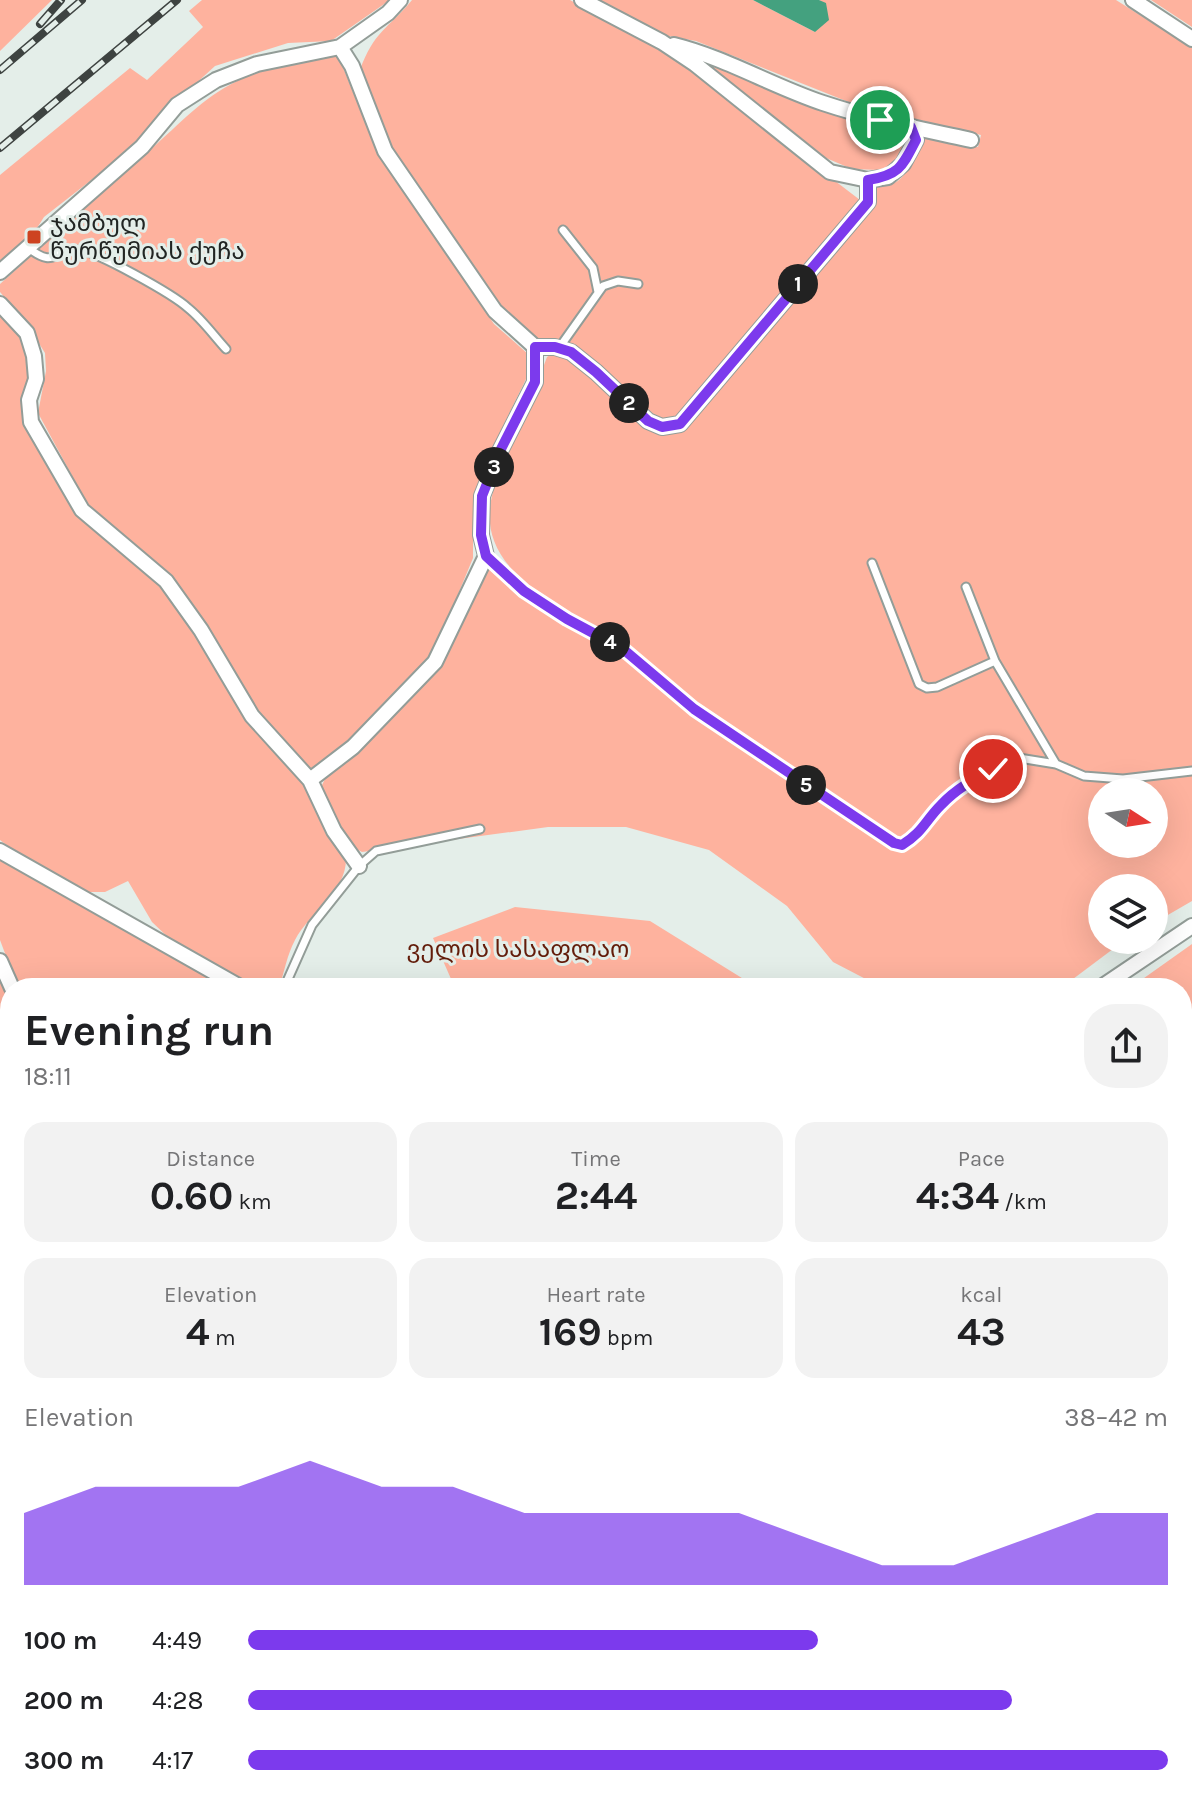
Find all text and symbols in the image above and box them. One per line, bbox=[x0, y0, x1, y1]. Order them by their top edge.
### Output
pin bbox=[846, 86, 914, 154]
icon: arrive bbox=[858, 98, 902, 142]
place label: ჯამბულ წურწუმიას ქუჩა bbox=[50, 209, 245, 265]
marker: ჯამბულ წურწუმიას ქუჩა bbox=[25, 228, 43, 246]
pin: 1 bbox=[778, 264, 818, 304]
text: 1 bbox=[794, 271, 802, 297]
pin: 2 bbox=[609, 383, 649, 423]
text: 2 bbox=[622, 390, 636, 416]
pin: 3 bbox=[474, 447, 514, 487]
text: 3 bbox=[487, 454, 501, 480]
pin: 4 bbox=[590, 622, 630, 662]
text: 4 bbox=[603, 629, 617, 655]
pin bbox=[959, 735, 1027, 803]
icon: check bbox=[971, 747, 1015, 791]
pin: 5 bbox=[786, 765, 826, 805]
text: 5 bbox=[800, 772, 812, 798]
north arrow bbox=[1088, 778, 1168, 858]
map controls bbox=[1088, 778, 1168, 954]
button: layers bbox=[1088, 874, 1168, 954]
park label: ველის სასაფლაო bbox=[407, 935, 629, 963]
button: share bbox=[1084, 1004, 1168, 1088]
text: Evening run bbox=[24, 1005, 274, 1056]
text: 18:11 bbox=[24, 1061, 72, 1092]
text: Distance bbox=[166, 1146, 255, 1172]
text: Time bbox=[571, 1146, 621, 1172]
text: Pace bbox=[958, 1146, 1005, 1172]
text: 0.60 bbox=[150, 1172, 233, 1219]
text: 2:44 bbox=[555, 1172, 637, 1219]
text: 4:34 bbox=[916, 1172, 999, 1219]
text: km bbox=[233, 1189, 272, 1215]
text: /km bbox=[999, 1189, 1047, 1215]
text: Elevation bbox=[164, 1282, 257, 1308]
text: Heart rate bbox=[546, 1282, 646, 1308]
text: kcal bbox=[960, 1282, 1002, 1308]
text: 4 bbox=[186, 1308, 210, 1355]
text: 169 bbox=[539, 1308, 602, 1355]
text: 43 bbox=[957, 1308, 1006, 1355]
text: m bbox=[210, 1325, 235, 1351]
text: bpm bbox=[602, 1325, 653, 1351]
text: Elevation bbox=[24, 1402, 134, 1433]
text: 38–42 m bbox=[1064, 1402, 1168, 1433]
text: 100 m bbox=[24, 1625, 97, 1656]
text: 4:49 bbox=[152, 1625, 202, 1656]
text: 200 m bbox=[24, 1685, 104, 1716]
text: 4:28 bbox=[152, 1685, 204, 1716]
text: 300 m bbox=[24, 1745, 104, 1776]
text: 4:17 bbox=[152, 1745, 193, 1776]

